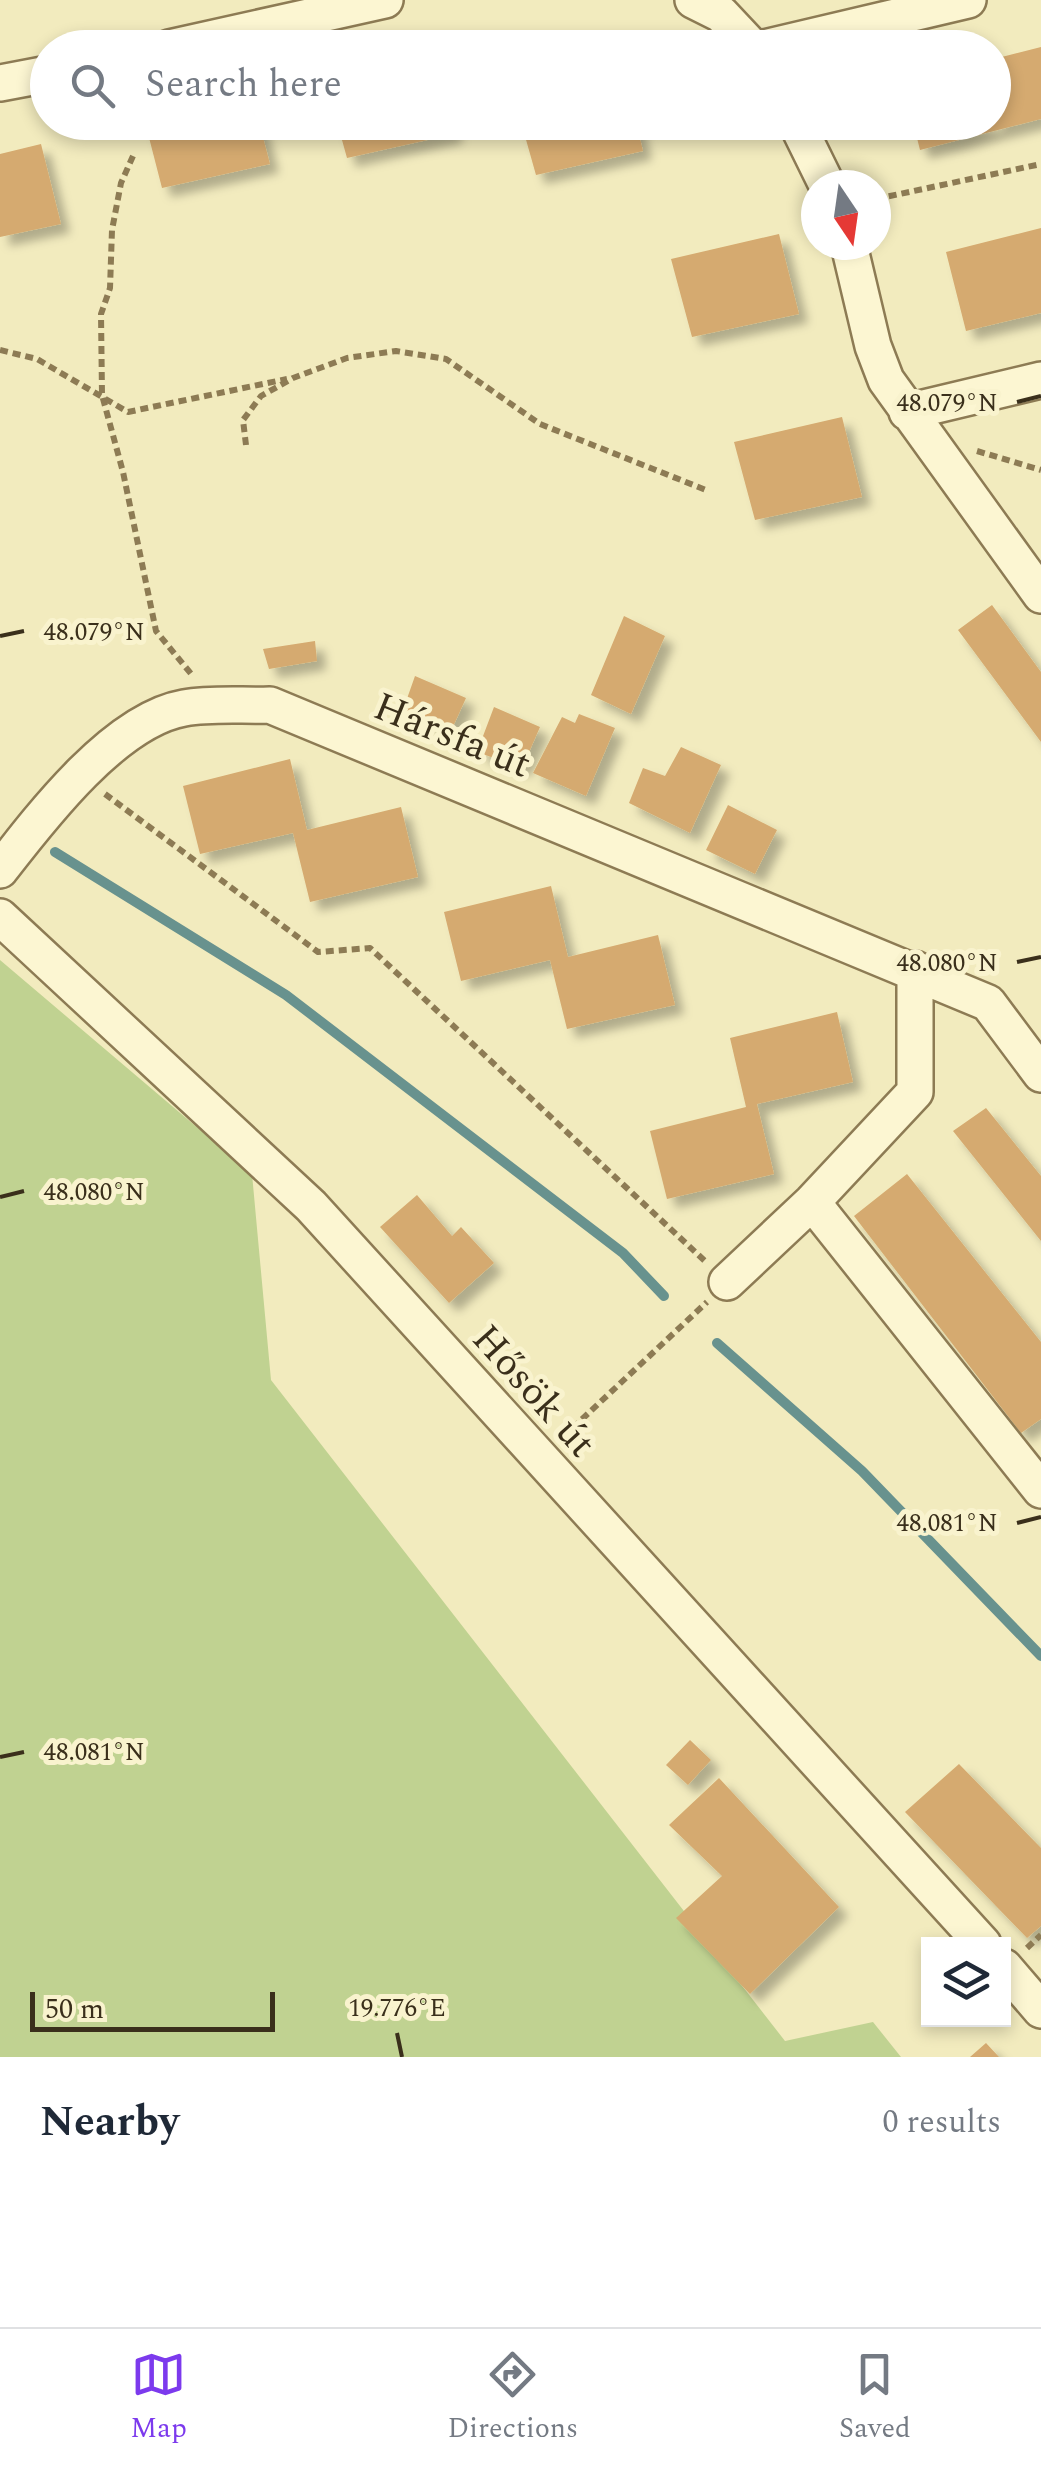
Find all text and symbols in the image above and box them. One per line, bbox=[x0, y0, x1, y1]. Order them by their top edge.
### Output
search box bbox=[30, 30, 1011, 140]
text: Search here bbox=[145, 56, 342, 114]
icon: search bbox=[65, 58, 120, 113]
north arrow bbox=[801, 170, 891, 260]
text: 48.079°N bbox=[896, 385, 998, 423]
text: 48.079°N bbox=[43, 614, 145, 652]
street label: Hársfa út bbox=[364, 677, 540, 795]
text: 48.080°N bbox=[896, 945, 998, 983]
text: 48.080°N bbox=[43, 1174, 145, 1212]
street label: Hősök út bbox=[456, 1311, 610, 1472]
text: 48.081°N bbox=[896, 1505, 998, 1543]
text: 48.081°N bbox=[43, 1734, 145, 1772]
map controls bbox=[921, 1937, 1011, 2027]
button: layers bbox=[921, 1937, 1011, 2027]
scale bar bbox=[30, 1987, 275, 2032]
text: 50 m bbox=[45, 1988, 104, 2031]
text: 19.776°E bbox=[348, 1990, 446, 2028]
text: Nearby bbox=[40, 2091, 179, 2154]
text: 0 results bbox=[882, 2098, 1001, 2147]
tab: Map bbox=[130, 2347, 187, 2450]
tab: Directions bbox=[447, 2347, 578, 2450]
tab: Saved bbox=[839, 2347, 911, 2450]

